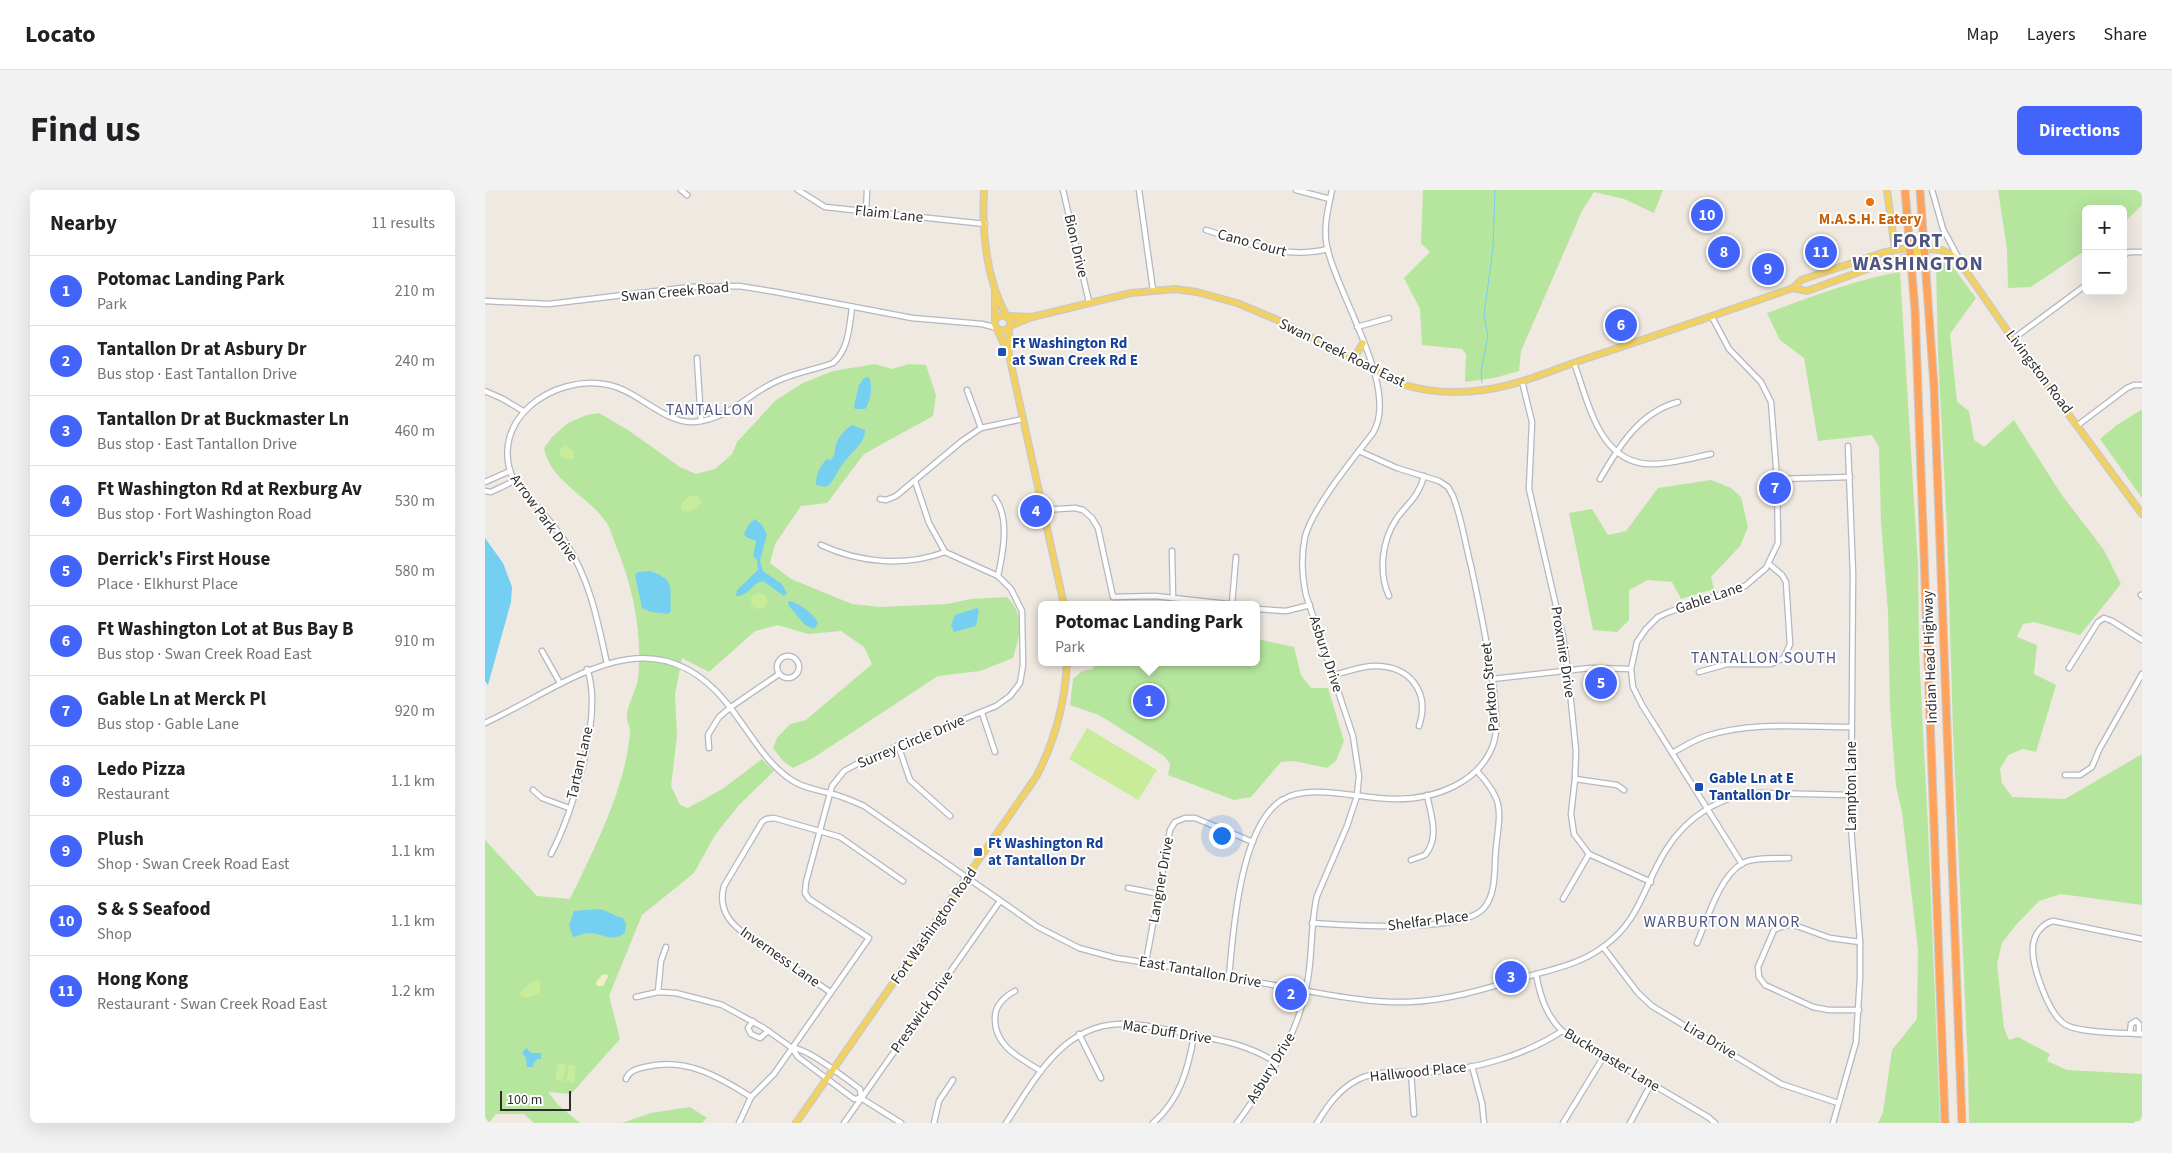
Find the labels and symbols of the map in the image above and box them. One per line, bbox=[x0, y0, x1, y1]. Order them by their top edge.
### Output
pin: 10 bbox=[1691, 196, 1723, 234]
marker: M.A.S.H. Eatery bbox=[1864, 196, 1876, 208]
street label: Flaim Lane bbox=[854, 200, 924, 228]
place label: M.A.S.H. Eatery bbox=[1819, 209, 1921, 230]
street label: Bion Drive bbox=[1059, 212, 1093, 280]
street label: Cano Court bbox=[1215, 224, 1289, 262]
district label: FORT WASHINGTON bbox=[1852, 227, 1984, 278]
pin: 8 bbox=[1708, 233, 1740, 271]
pin: 11 bbox=[1805, 233, 1837, 271]
pin: 9 bbox=[1752, 250, 1784, 288]
street label: Swan Creek Road bbox=[620, 277, 730, 307]
pin: 6 bbox=[1605, 306, 1637, 344]
street label: Swan Creek Road East bbox=[1275, 313, 1409, 393]
street label: Livingston Road bbox=[2001, 326, 2077, 418]
place label: Ft Washington Rd at Swan Creek Rd E bbox=[1012, 333, 1138, 371]
marker: Ft Washington Rd at Swan Creek Rd E bbox=[996, 346, 1008, 358]
district label: TANTALLON bbox=[666, 399, 754, 421]
pin: 7 bbox=[1759, 469, 1791, 507]
street label: Arrow Park Drive bbox=[505, 470, 583, 566]
pin: 4 bbox=[1020, 492, 1052, 530]
street label: Gable Lane bbox=[1673, 577, 1745, 619]
street label: Indian Head Highway bbox=[1917, 590, 1943, 724]
street label: Proxmire Drive bbox=[1545, 605, 1581, 699]
street label: Asbury Drive bbox=[1304, 613, 1348, 695]
street label: Parkton Street bbox=[1476, 641, 1504, 733]
district label: TANTALLON SOUTH bbox=[1691, 647, 1837, 669]
pin: 5 bbox=[1585, 664, 1617, 702]
pin: 1 bbox=[1133, 682, 1165, 720]
street label: Surrey Circle Drive bbox=[854, 710, 968, 774]
street label: Tartan Lane bbox=[561, 725, 599, 801]
street label: Lampton Lane bbox=[1841, 741, 1862, 831]
place label: Gable Ln at E Tantallon Dr bbox=[1709, 768, 1794, 806]
marker: Gable Ln at E Tantallon Dr bbox=[1693, 781, 1705, 793]
your location bbox=[1209, 823, 1235, 849]
place label: Ft Washington Rd at Tantallon Dr bbox=[988, 833, 1103, 871]
street label: Langner Drive bbox=[1143, 835, 1179, 925]
marker: Ft Washington Rd at Tantallon Dr bbox=[972, 846, 984, 858]
street label: Fort Washington Road bbox=[886, 863, 982, 989]
street label: Shelfar Place bbox=[1386, 906, 1470, 936]
district label: WARBURTON MANOR bbox=[1644, 911, 1800, 933]
street label: Inverness Lane bbox=[736, 922, 824, 992]
street label: East Tantallon Drive bbox=[1137, 951, 1263, 993]
pin: 3 bbox=[1495, 958, 1527, 996]
street label: Prestwick Drive bbox=[886, 967, 958, 1057]
pin: 2 bbox=[1275, 975, 1307, 1013]
street label: Mac Duff Drive bbox=[1121, 1015, 1213, 1049]
street label: Lira Drive bbox=[1679, 1016, 1741, 1064]
street label: Buckmaster Lane bbox=[1560, 1023, 1664, 1097]
street label: Asbury Drive bbox=[1242, 1029, 1300, 1107]
street label: Hallwood Place bbox=[1369, 1056, 1467, 1088]
scale bar bbox=[500, 1088, 571, 1111]

